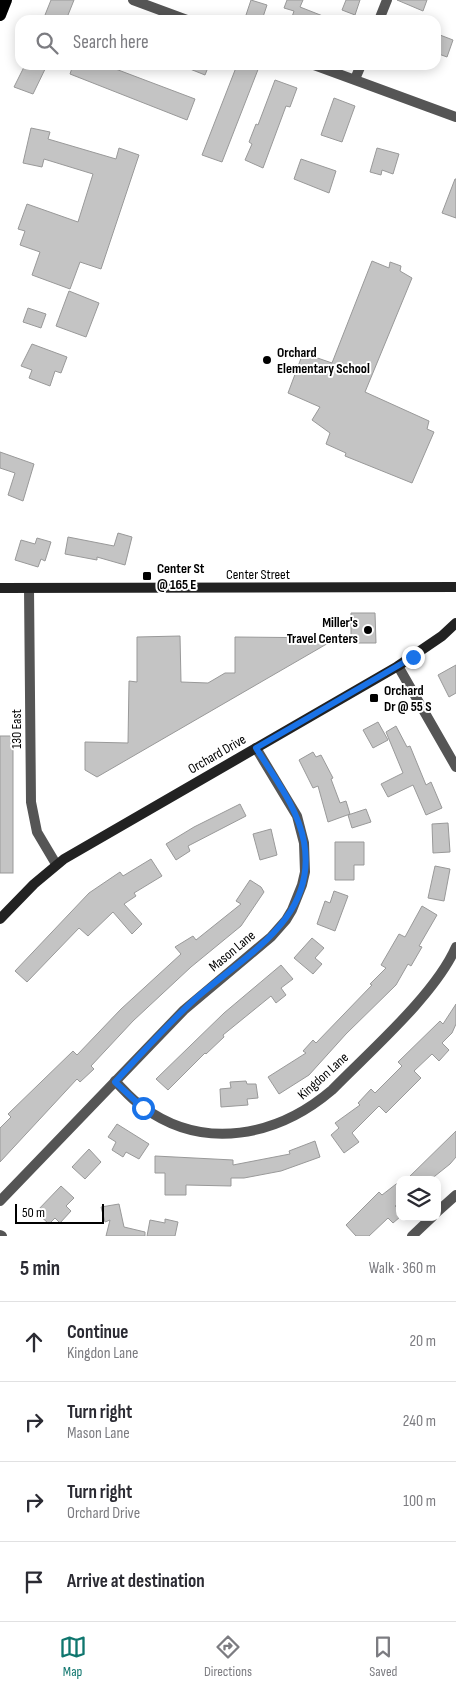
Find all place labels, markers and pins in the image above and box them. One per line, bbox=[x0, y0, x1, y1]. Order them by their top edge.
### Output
place label: Orchard Elementary School bbox=[277, 344, 370, 377]
marker: Orchard Elementary School bbox=[261, 354, 273, 366]
place label: Center St @ 165 E bbox=[157, 560, 205, 593]
marker: Center St @ 165 E bbox=[141, 570, 153, 582]
place label: Miller's Travel Centers bbox=[287, 614, 358, 647]
marker: Miller's Travel Centers bbox=[362, 624, 374, 636]
place label: Orchard Dr @ 55 S bbox=[384, 682, 432, 715]
marker: Orchard Dr @ 55 S bbox=[368, 692, 380, 704]

